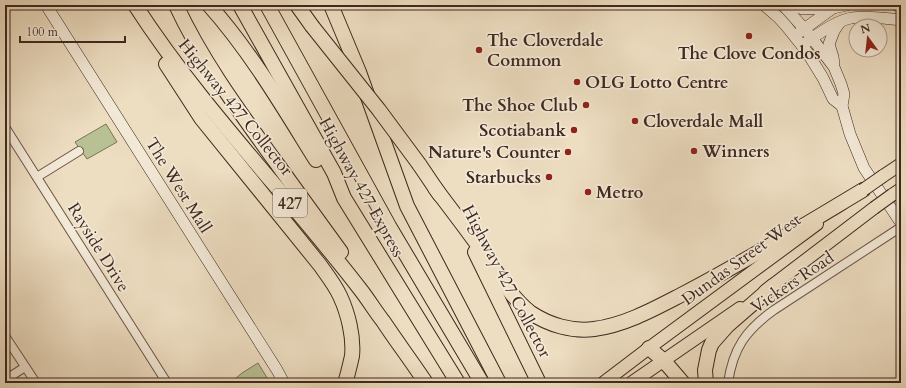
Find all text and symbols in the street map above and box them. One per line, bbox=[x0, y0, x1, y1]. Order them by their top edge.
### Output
scale bar bbox=[20, 18, 125, 44]
north arrow bbox=[848, 18, 888, 58]
text: N bbox=[859, 20, 873, 37]
text: 100 m bbox=[26, 24, 59, 40]
place label: The Cloverdale Common bbox=[487, 29, 604, 72]
marker: The Clove Condos bbox=[744, 31, 754, 41]
street label: Highway 427 Collector bbox=[173, 34, 299, 181]
place label: The Clove Condos bbox=[677, 42, 821, 65]
marker: The Cloverdale Common bbox=[474, 45, 484, 55]
place label: OLG Lotto Centre bbox=[585, 71, 728, 94]
marker: OLG Lotto Centre bbox=[572, 77, 582, 87]
place label: The Shoe Club bbox=[462, 94, 578, 117]
marker: The Shoe Club bbox=[581, 100, 591, 110]
place label: Cloverdale Mall bbox=[643, 110, 763, 133]
street label: Highway 427 Express bbox=[314, 113, 410, 261]
marker: Cloverdale Mall bbox=[630, 116, 640, 126]
place label: Scotiabank bbox=[479, 119, 566, 142]
marker: Scotiabank bbox=[569, 125, 579, 135]
street label: The West Mall bbox=[140, 133, 217, 238]
place label: Winners bbox=[701, 140, 769, 163]
place label: Nature's Counter bbox=[428, 141, 560, 164]
marker: Winners bbox=[689, 146, 699, 156]
marker: Nature's Counter bbox=[563, 147, 573, 157]
place label: Starbucks bbox=[466, 166, 541, 189]
marker: Starbucks bbox=[544, 172, 554, 182]
place label: Metro bbox=[596, 181, 644, 204]
marker: Metro bbox=[583, 187, 593, 197]
road number: 427 bbox=[273, 189, 307, 217]
street label: Rayside Drive bbox=[62, 198, 135, 296]
street label: Highway 427 Collector bbox=[456, 201, 557, 362]
street label: Dundas Street West bbox=[677, 208, 806, 311]
street label: Vickers Road bbox=[746, 246, 838, 319]

